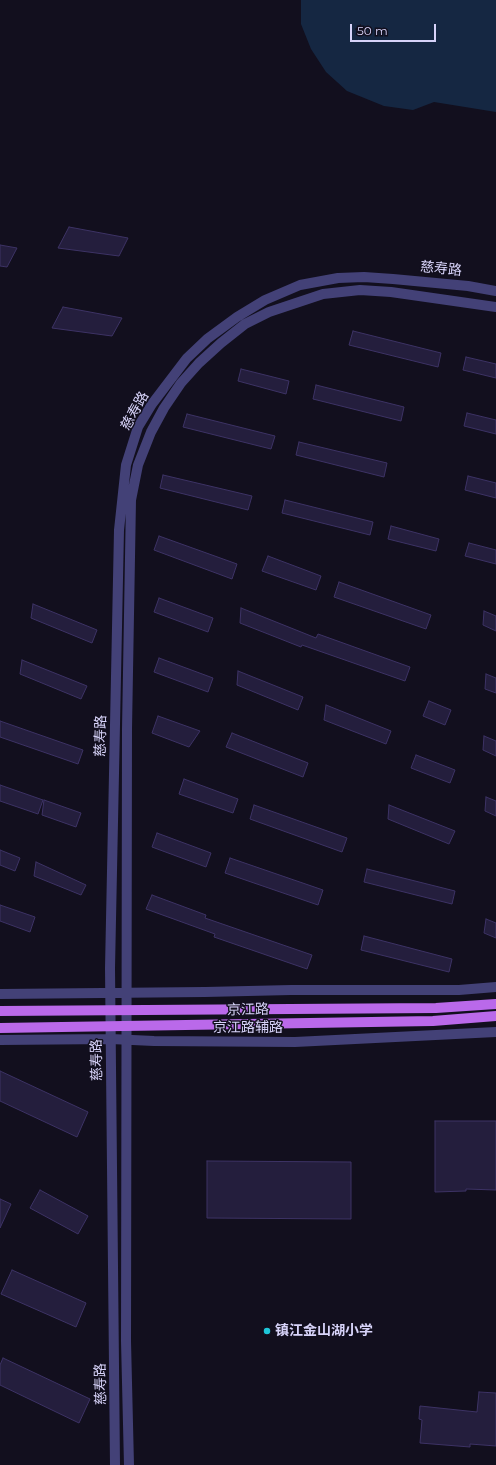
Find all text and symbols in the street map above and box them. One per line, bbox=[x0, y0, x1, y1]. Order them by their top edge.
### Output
scale bar bbox=[352, 16, 438, 42]
text: 50 m bbox=[357, 23, 388, 38]
street label: 慈寿路 bbox=[419, 258, 463, 280]
street label: 慈寿路 bbox=[117, 389, 153, 433]
street label: 慈寿路 bbox=[92, 715, 110, 757]
street label: 京江路 bbox=[227, 1001, 269, 1019]
street label: 京江路辅路 bbox=[213, 1020, 283, 1036]
street label: 慈寿路 bbox=[88, 1039, 106, 1081]
place label: 镇江金山湖小学 bbox=[275, 1323, 373, 1339]
marker: 镇江金山湖小学 bbox=[262, 1326, 272, 1336]
street label: 慈寿路 bbox=[92, 1363, 110, 1405]

